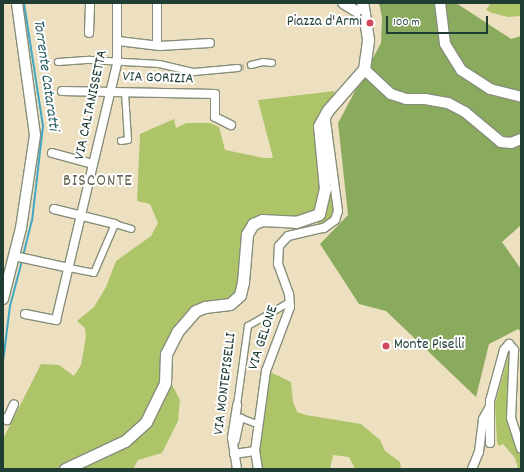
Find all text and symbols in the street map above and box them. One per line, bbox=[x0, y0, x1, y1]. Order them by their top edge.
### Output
scale bar bbox=[388, 8, 490, 34]
place label: Piazza d'Armi bbox=[287, 14, 362, 32]
text: 100 m bbox=[393, 14, 420, 31]
water label: Torrente Cataratti bbox=[28, 18, 62, 132]
marker: Piazza d'Armi bbox=[365, 18, 375, 28]
street label: VIA CALTANISSETTA bbox=[72, 48, 112, 162]
street label: VIA GORIZIA bbox=[122, 69, 194, 89]
district label: BISCONTE bbox=[63, 173, 133, 193]
street label: VIA GELONE bbox=[245, 303, 283, 373]
street label: VIA MONTEPISELLI bbox=[211, 332, 241, 436]
place label: Monte Piselli bbox=[394, 337, 464, 355]
marker: Monte Piselli bbox=[381, 341, 391, 351]

